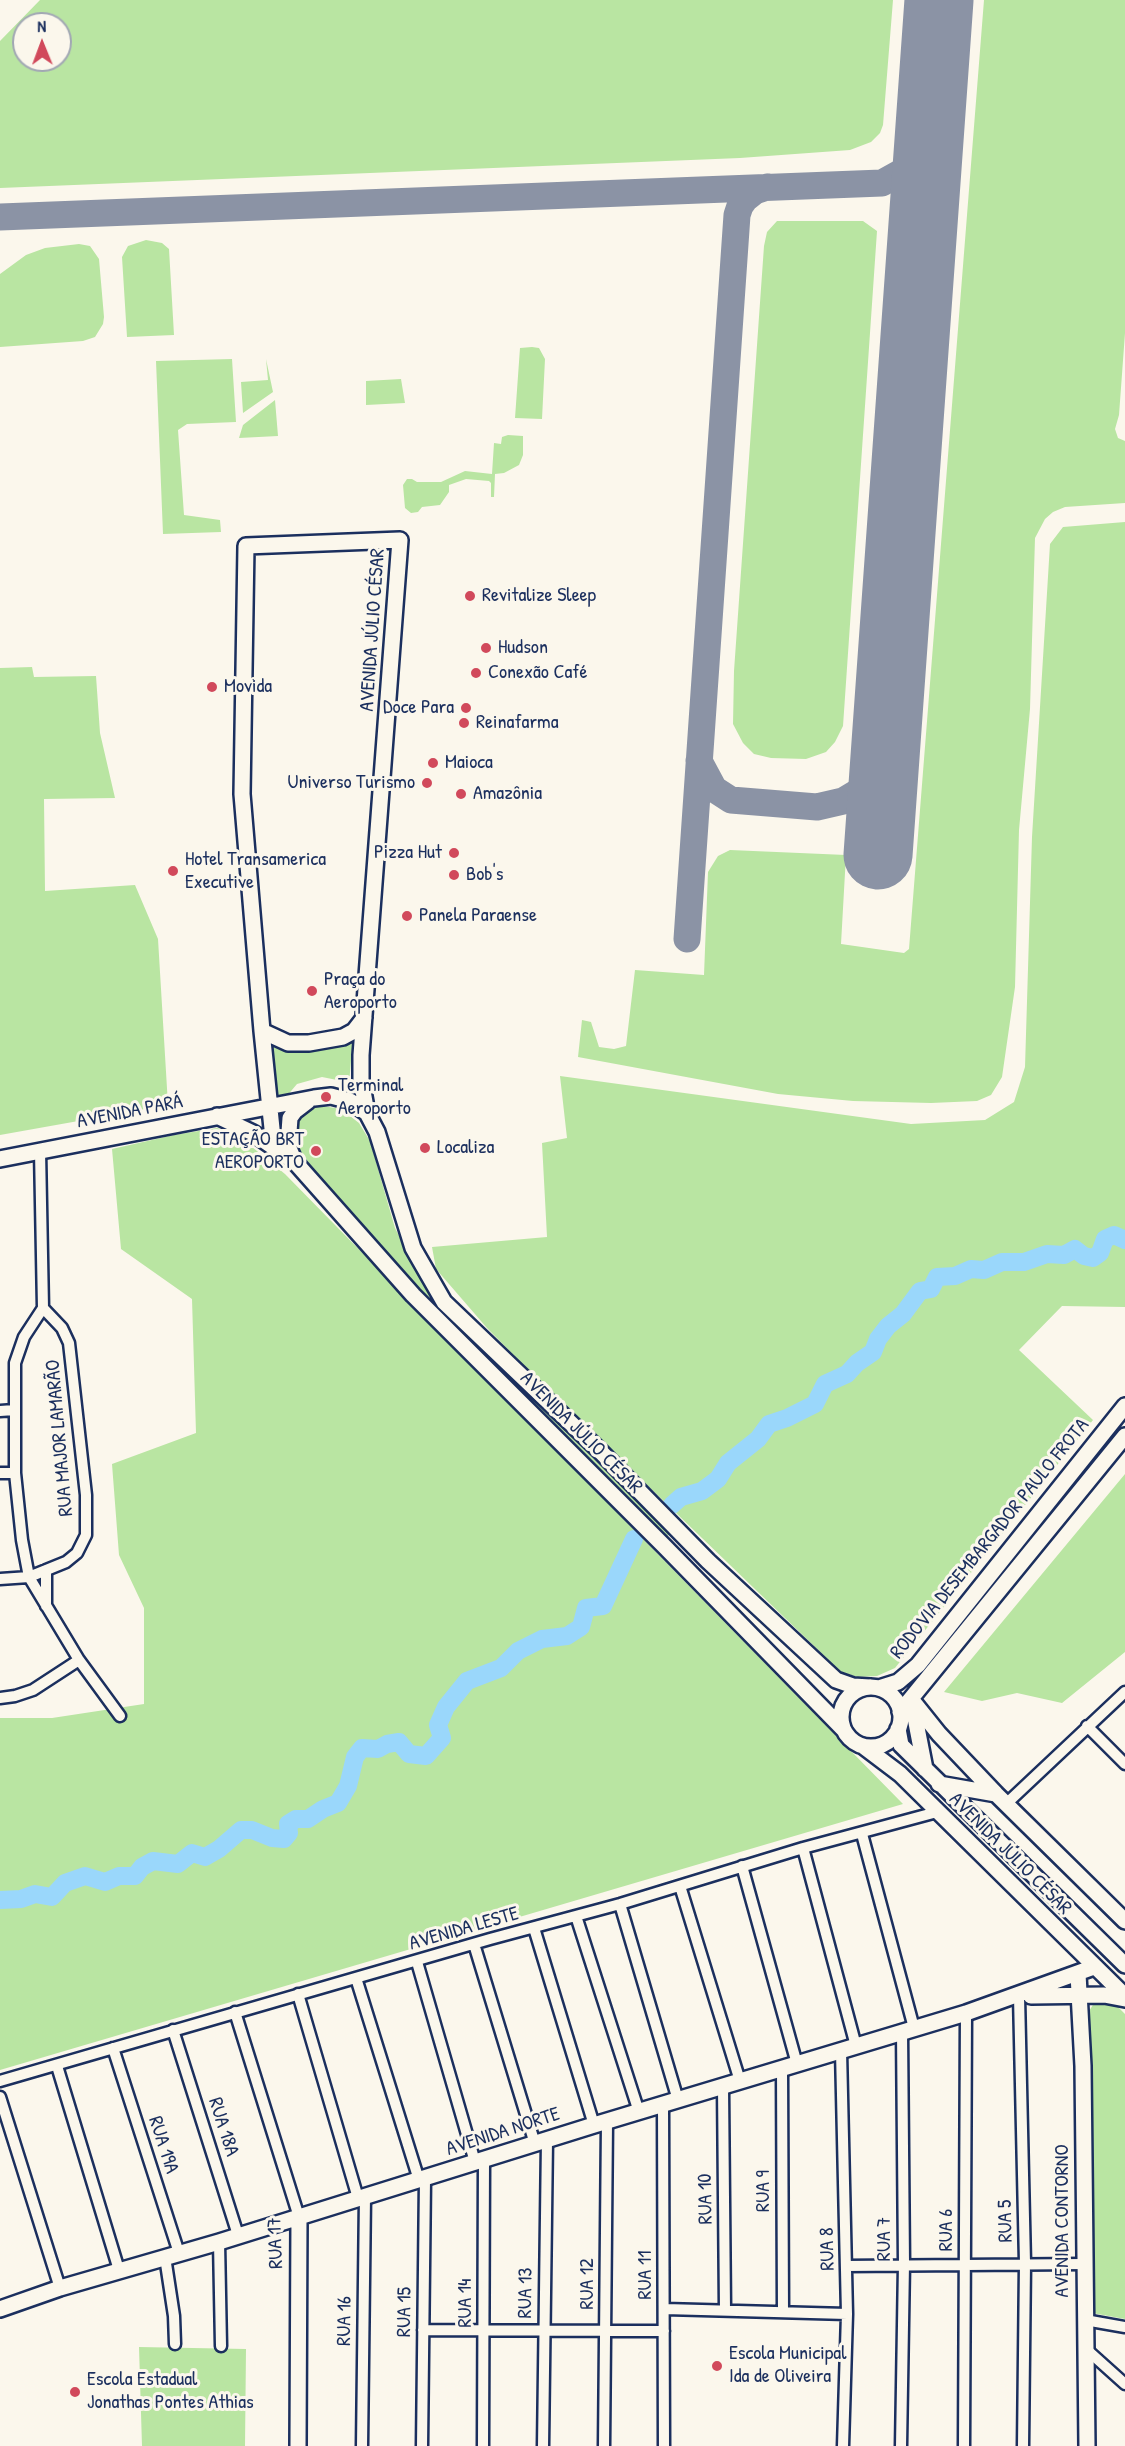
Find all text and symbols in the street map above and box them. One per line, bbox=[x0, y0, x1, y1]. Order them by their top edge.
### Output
north arrow bbox=[12, 12, 72, 72]
text: N bbox=[37, 15, 46, 37]
street label: AVENIDA JÚLIO CÉSAR bbox=[355, 548, 391, 712]
place label: Revitalize Sleep bbox=[482, 584, 596, 608]
marker: Revitalize Sleep bbox=[463, 589, 477, 603]
place label: Hudson bbox=[498, 636, 548, 660]
marker: Hudson bbox=[479, 641, 493, 655]
place label: Conexão Café bbox=[488, 661, 587, 685]
marker: Conexão Café bbox=[469, 666, 483, 680]
place label: Movida bbox=[224, 675, 272, 699]
marker: Movida bbox=[205, 680, 219, 694]
place label: Doce Para bbox=[383, 696, 454, 720]
marker: Doce Para bbox=[459, 701, 473, 715]
place label: Reinafarma bbox=[476, 711, 559, 735]
marker: Reinafarma bbox=[457, 716, 471, 730]
place label: Maioca bbox=[445, 751, 493, 775]
marker: Maioca bbox=[426, 756, 440, 770]
place label: Universo Turismo bbox=[288, 771, 415, 795]
marker: Universo Turismo bbox=[420, 776, 434, 790]
place label: Amazônia bbox=[473, 782, 542, 806]
marker: Amazônia bbox=[454, 787, 468, 801]
place label: Pizza Hut bbox=[374, 841, 442, 865]
marker: Pizza Hut bbox=[447, 846, 461, 860]
place label: Hotel Transamerica Executive bbox=[185, 848, 326, 895]
place label: Bob's bbox=[466, 863, 503, 887]
marker: Hotel Transamerica Executive bbox=[166, 864, 180, 878]
marker: Bob's bbox=[447, 868, 461, 882]
place label: Panela Paraense bbox=[419, 904, 537, 928]
marker: Panela Paraense bbox=[400, 909, 414, 923]
place label: Praça do Aeroporto bbox=[324, 968, 397, 1015]
marker: Praça do Aeroporto bbox=[305, 984, 319, 998]
place label: Terminal Aeroporto bbox=[338, 1074, 411, 1121]
street label: AVENIDA PARÁ bbox=[75, 1090, 185, 1134]
marker: Terminal Aeroporto bbox=[319, 1090, 333, 1104]
place label: ESTAÇÃO BRT AEROPORTO bbox=[202, 1128, 304, 1175]
place label: Localiza bbox=[437, 1136, 494, 1160]
marker: Localiza bbox=[418, 1141, 432, 1155]
marker: ESTAÇÃO BRT AEROPORTO bbox=[309, 1144, 323, 1158]
street label: RUA MAJOR LAMARÃO bbox=[41, 1359, 79, 1517]
street label: AVENIDA JÚLIO CÉSAR bbox=[515, 1367, 647, 1499]
street label: RODOVIA DESEMBARGADOR PAULO FROTA bbox=[886, 1414, 1094, 1664]
street label: AVENIDA JÚLIO CÉSAR bbox=[944, 1788, 1076, 1920]
street label: AVENIDA LESTE bbox=[407, 1902, 521, 1956]
street label: RUA 18A bbox=[202, 2095, 244, 2159]
street label: AVENIDA NORTE bbox=[443, 2102, 563, 2162]
street label: RUA 19A bbox=[143, 2113, 183, 2177]
street label: AVENIDA CONTORNO bbox=[1051, 2144, 1075, 2298]
street label: RUA 9 bbox=[752, 2170, 776, 2212]
street label: RUA 10 bbox=[694, 2173, 718, 2225]
street label: RUA 5 bbox=[994, 2199, 1018, 2243]
street label: RUA 6 bbox=[935, 2209, 959, 2251]
street label: RUA 17 bbox=[263, 2217, 289, 2269]
street label: RUA 7 bbox=[873, 2217, 897, 2261]
street label: RUA 8 bbox=[816, 2227, 840, 2271]
street label: RUA 11 bbox=[634, 2251, 658, 2299]
street label: RUA 12 bbox=[576, 2258, 600, 2310]
street label: RUA 13 bbox=[514, 2267, 538, 2319]
street label: RUA 14 bbox=[454, 2278, 478, 2328]
street label: RUA 15 bbox=[393, 2287, 417, 2337]
street label: RUA 16 bbox=[333, 2296, 357, 2346]
place label: Escola Municipal Ida de Oliveira bbox=[729, 2342, 846, 2389]
marker: Escola Municipal Ida de Oliveira bbox=[710, 2359, 724, 2373]
place label: Escola Estadual Jonathas Pontes Athias bbox=[87, 2368, 254, 2415]
marker: Escola Estadual Jonathas Pontes Athias bbox=[68, 2385, 82, 2399]

